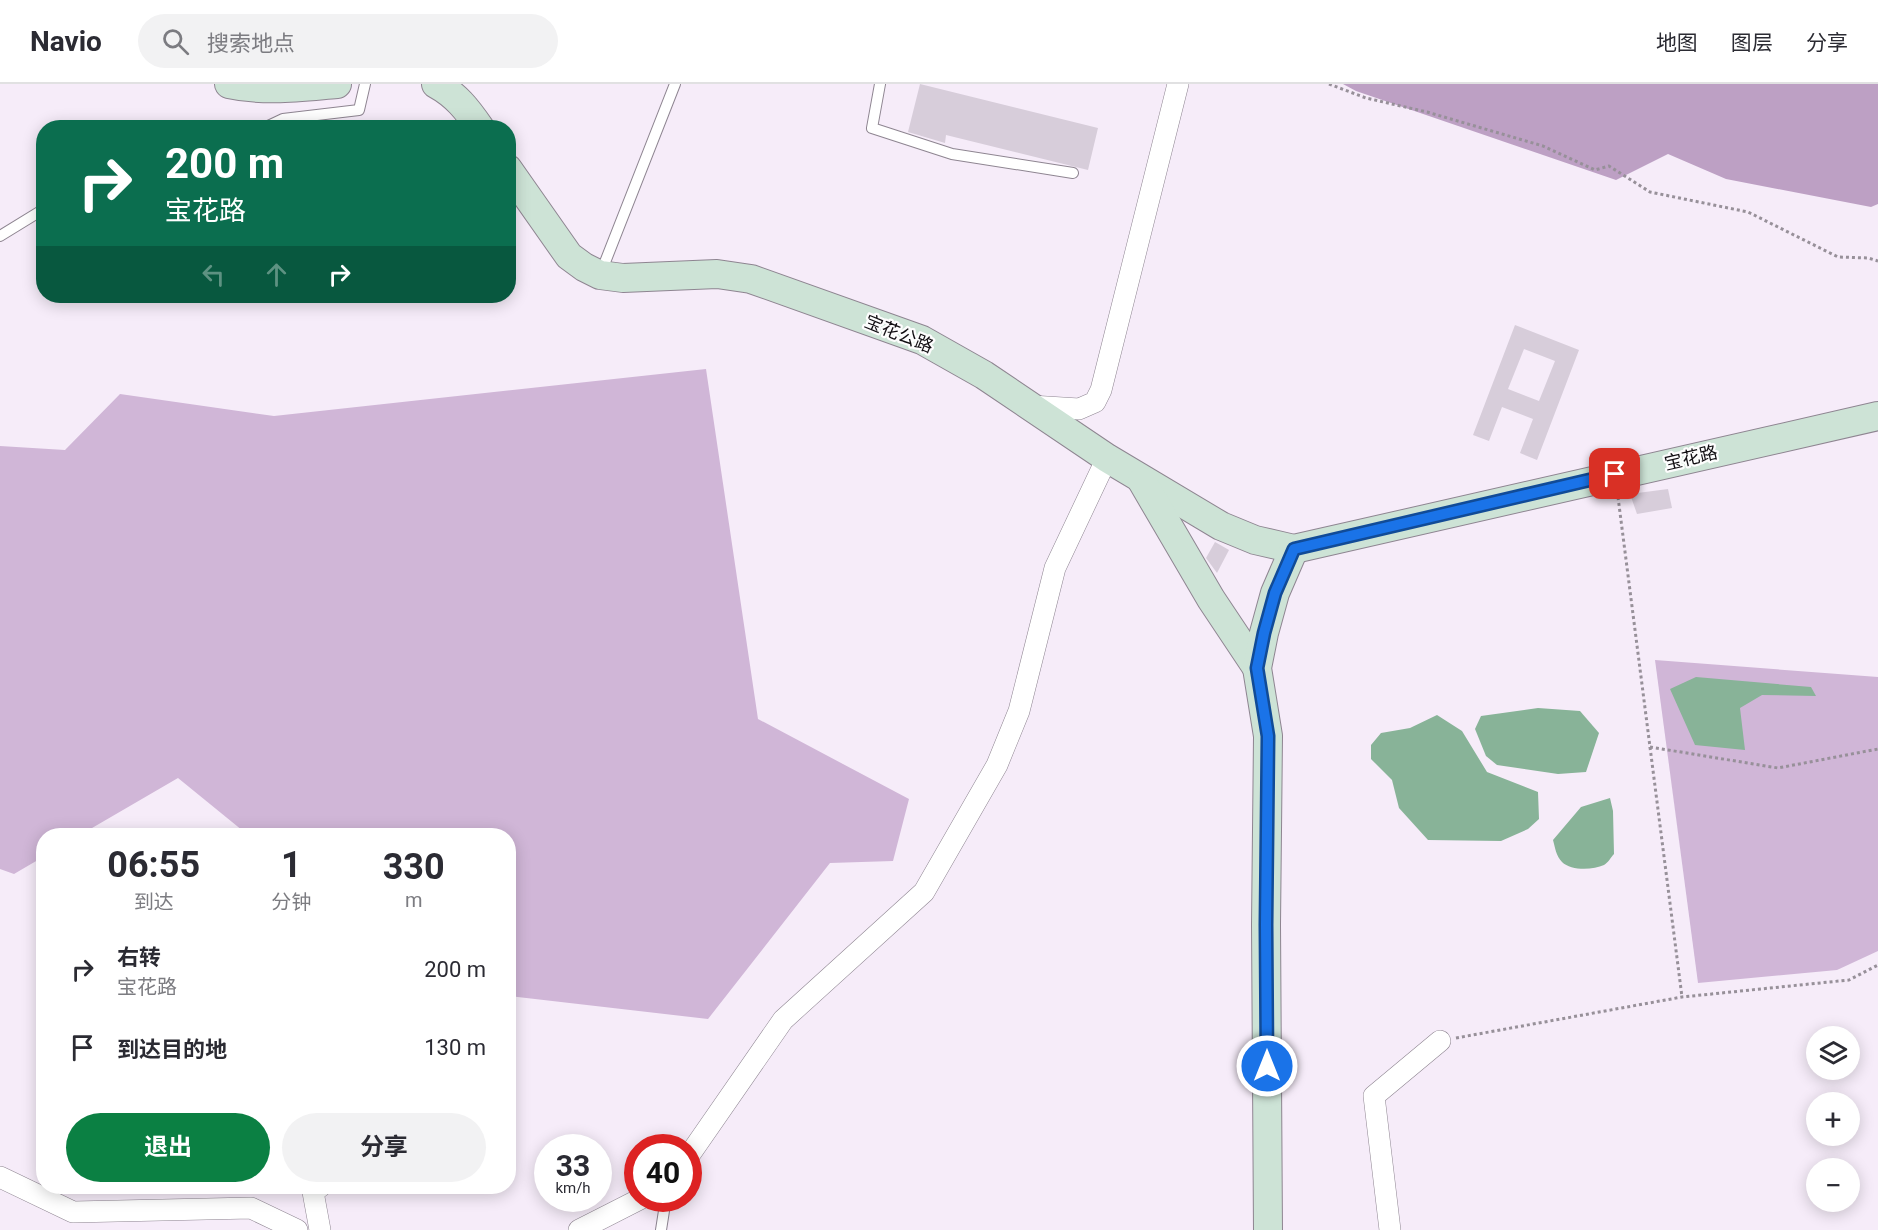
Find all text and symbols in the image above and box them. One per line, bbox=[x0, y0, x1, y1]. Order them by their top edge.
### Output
search box bbox=[138, 14, 558, 68]
text: Navio bbox=[30, 25, 102, 58]
icon: search bbox=[159, 25, 192, 58]
text: 搜索地点 bbox=[207, 31, 295, 56]
text: 地图 bbox=[1656, 31, 1698, 55]
text: 图层 bbox=[1731, 31, 1773, 55]
text: 分享 bbox=[1806, 31, 1848, 55]
text: 200 m bbox=[165, 139, 284, 188]
icon: right bbox=[66, 144, 144, 222]
text: 宝花路 bbox=[165, 195, 246, 227]
icon: left bbox=[197, 258, 230, 291]
icon: ahead bbox=[260, 258, 293, 291]
icon: right bbox=[323, 258, 356, 291]
street label: 宝花公路 bbox=[862, 310, 936, 357]
street label: 宝花路 bbox=[1662, 441, 1720, 474]
pin bbox=[1589, 448, 1640, 499]
icon: arrive bbox=[1598, 457, 1631, 490]
text: 06:55 bbox=[107, 844, 200, 886]
text: 1 bbox=[281, 844, 302, 886]
text: 330 bbox=[383, 846, 445, 888]
text: m bbox=[405, 888, 422, 912]
text: 到达 bbox=[134, 890, 174, 914]
text: 分钟 bbox=[271, 890, 311, 914]
text: 右转 bbox=[117, 945, 161, 970]
icon: right bbox=[66, 953, 99, 986]
text: 200 m bbox=[424, 957, 486, 982]
text: 宝花路 bbox=[117, 975, 177, 999]
map controls bbox=[1806, 1026, 1860, 1212]
button: layers bbox=[1806, 1026, 1860, 1080]
icon: arrive bbox=[66, 1031, 99, 1064]
position arrow bbox=[1235, 1034, 1299, 1098]
text: 130 m bbox=[424, 1035, 486, 1060]
text: 到达目的地 bbox=[117, 1037, 227, 1062]
button: + bbox=[1806, 1092, 1860, 1146]
button: 退出 bbox=[66, 1113, 270, 1182]
button: 分享 bbox=[282, 1113, 486, 1182]
speed limit sign: 40 bbox=[624, 1134, 702, 1212]
text: 33 bbox=[556, 1148, 590, 1183]
button: − bbox=[1806, 1158, 1860, 1212]
text: km/h bbox=[555, 1179, 591, 1197]

